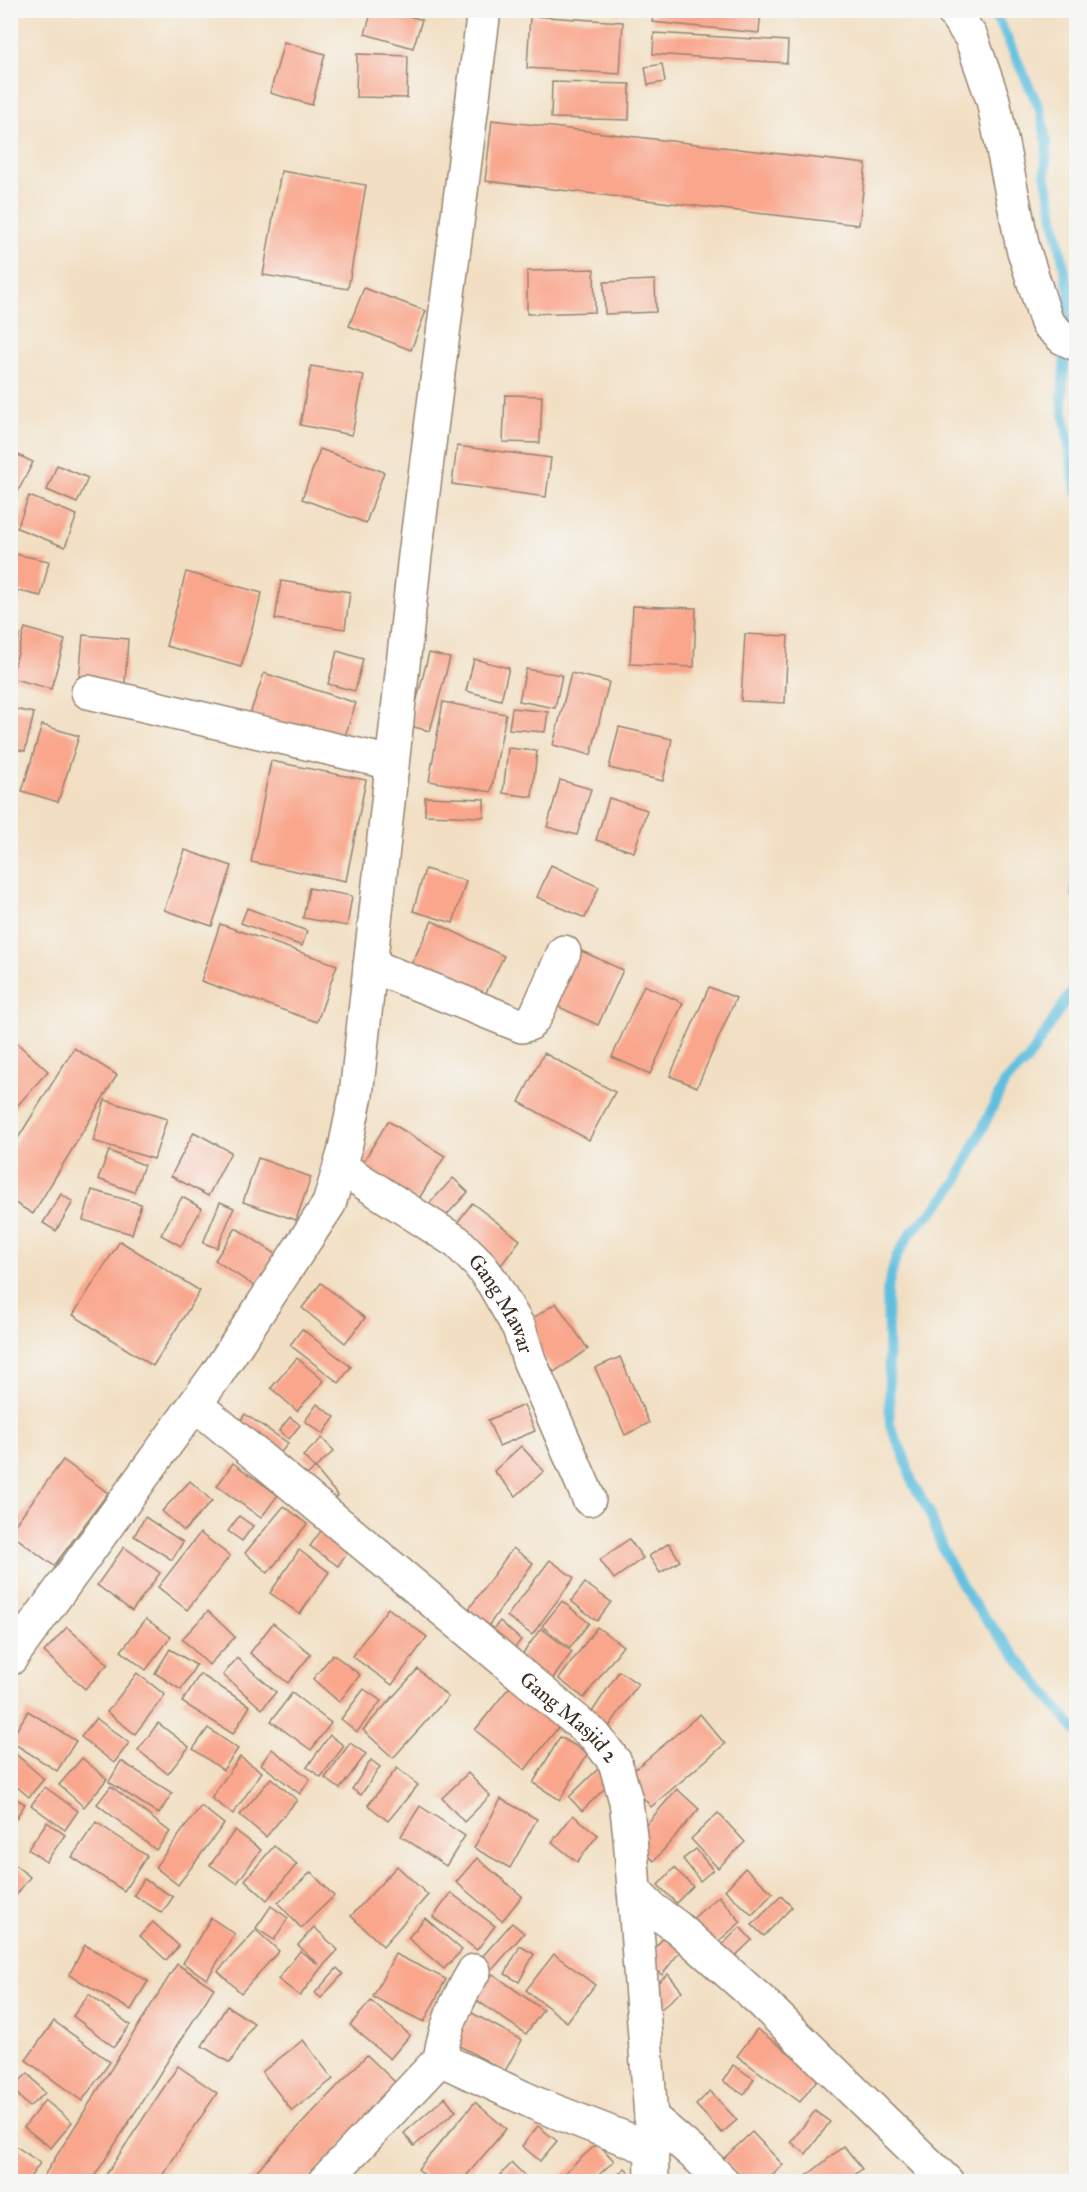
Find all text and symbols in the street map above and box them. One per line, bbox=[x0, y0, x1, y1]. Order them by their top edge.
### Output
street label: Gang Mawar bbox=[463, 1248, 539, 1357]
street label: Gang Masjid 2 bbox=[514, 1666, 624, 1769]

